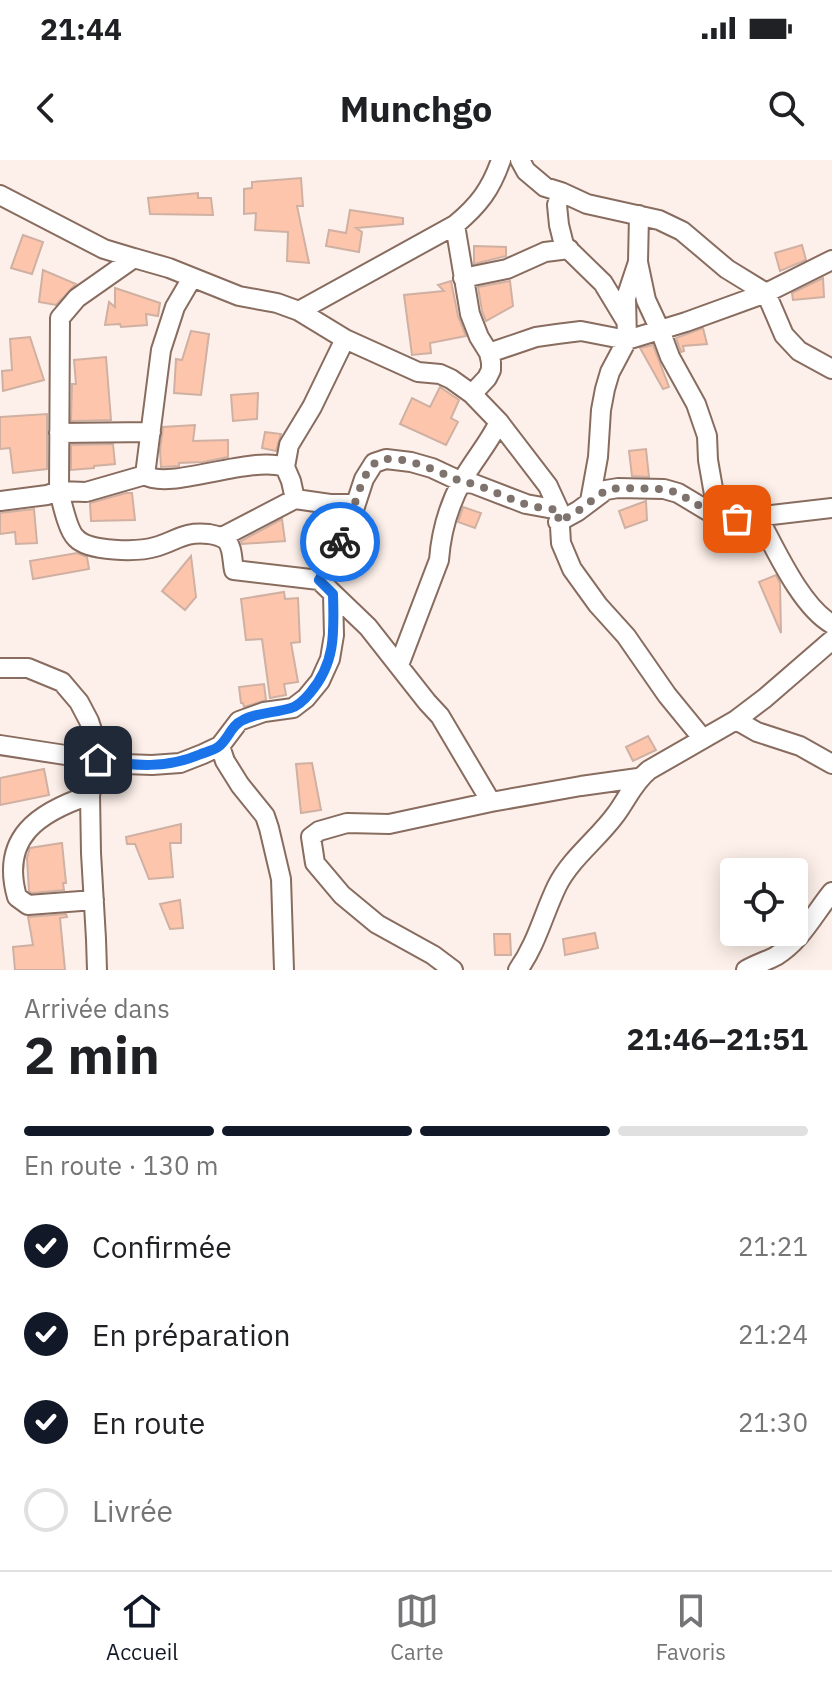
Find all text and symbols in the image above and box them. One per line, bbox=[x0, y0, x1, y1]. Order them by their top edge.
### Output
text: 21:44 bbox=[40, 9, 122, 48]
text: Munchgo bbox=[340, 85, 492, 132]
icon: back bbox=[24, 86, 68, 130]
icon: search bbox=[764, 86, 808, 130]
pin bbox=[703, 485, 771, 553]
icon: bag bbox=[715, 497, 759, 541]
courier bbox=[300, 502, 380, 582]
icon: bike bbox=[318, 520, 362, 564]
pin bbox=[64, 726, 132, 794]
icon: home bbox=[76, 738, 120, 782]
map controls bbox=[720, 858, 808, 946]
button: locate bbox=[720, 858, 808, 946]
text: Arrivée dans bbox=[24, 991, 170, 1025]
text: 21:46–21:51 bbox=[627, 1019, 808, 1058]
text: 2 min bbox=[24, 1021, 160, 1088]
text: En route · 130 m bbox=[24, 1148, 218, 1182]
icon: check bbox=[24, 1224, 68, 1268]
text: Confirmée bbox=[92, 1227, 232, 1266]
text: 21:21 bbox=[738, 1229, 808, 1263]
icon: check bbox=[24, 1312, 68, 1356]
text: En préparation bbox=[92, 1315, 291, 1354]
text: 21:24 bbox=[738, 1317, 808, 1351]
icon: check bbox=[24, 1400, 68, 1444]
text: En route bbox=[92, 1403, 205, 1442]
text: 21:30 bbox=[738, 1405, 808, 1439]
text: Livrée bbox=[92, 1491, 173, 1530]
tab: Accueil bbox=[106, 1589, 178, 1666]
tab: Carte bbox=[390, 1589, 444, 1666]
tab: Favoris bbox=[656, 1589, 726, 1666]

